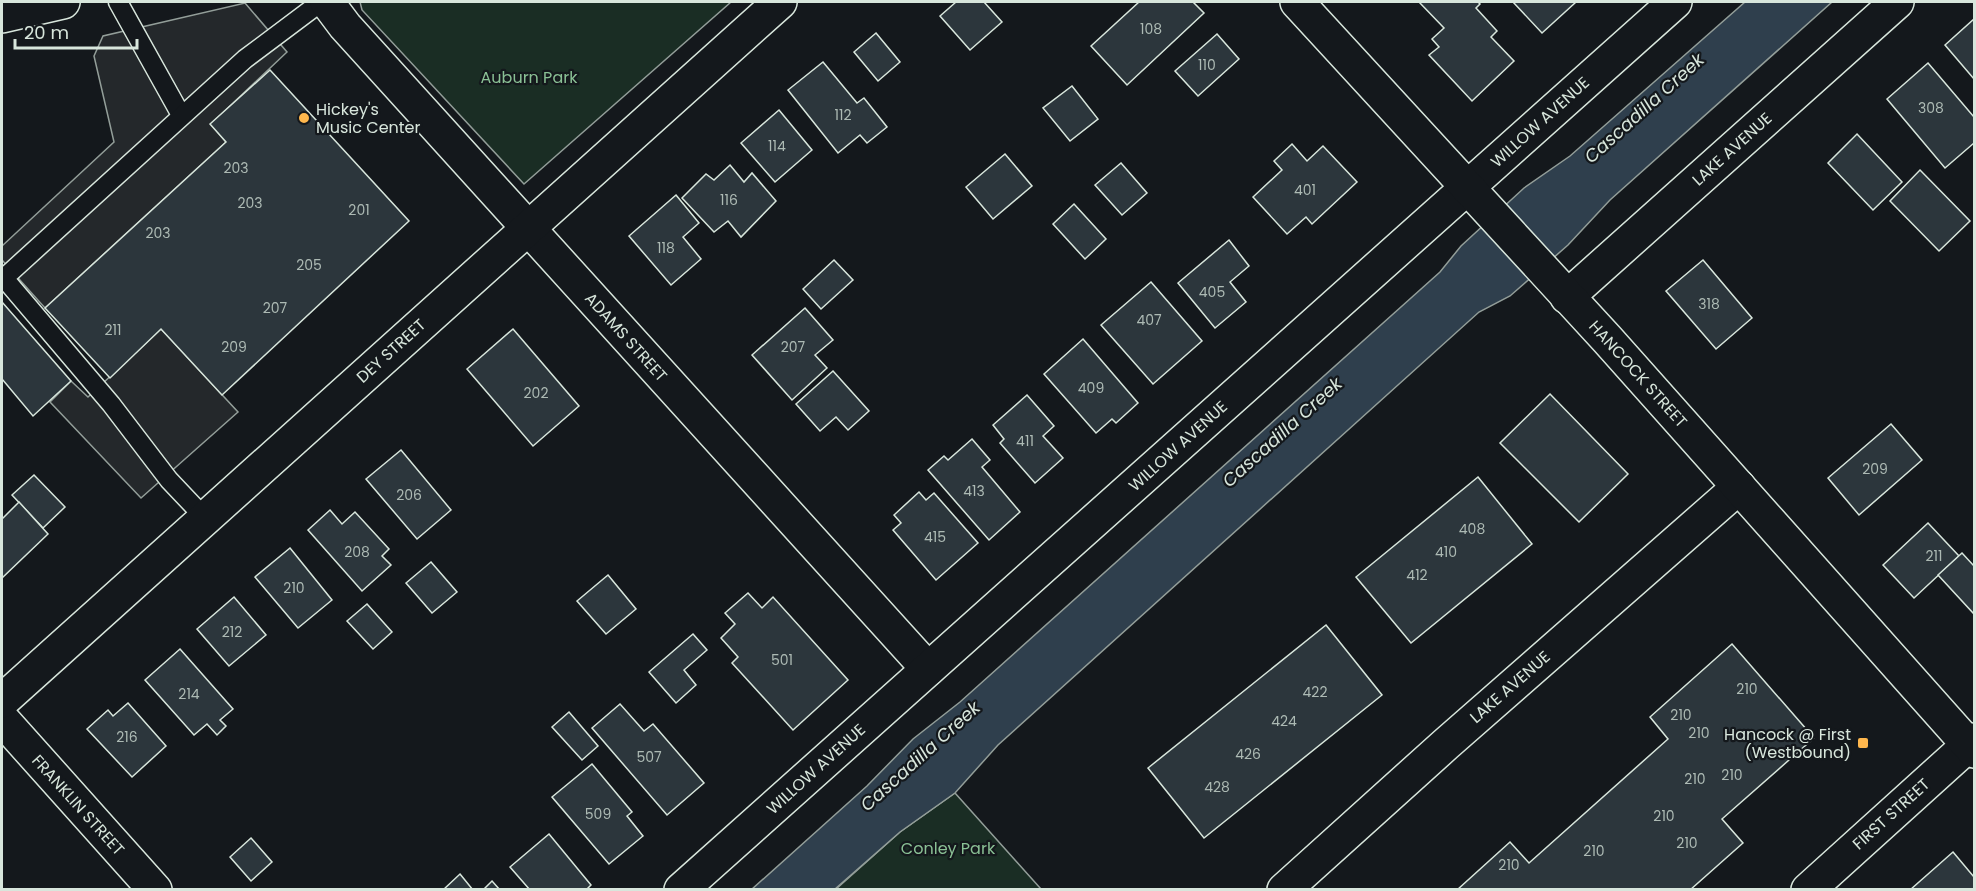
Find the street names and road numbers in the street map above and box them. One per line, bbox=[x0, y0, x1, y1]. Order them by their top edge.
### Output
street label: WILLOW AVENUE bbox=[1486, 71, 1594, 173]
street label: LAKE AVENUE bbox=[1687, 107, 1777, 191]
street label: ADAMS STREET bbox=[580, 287, 673, 387]
street label: DEY STREET bbox=[351, 313, 431, 388]
street label: HANCOCK STREET bbox=[1584, 315, 1693, 433]
street label: WILLOW AVENUE bbox=[1124, 395, 1232, 497]
street label: LAKE AVENUE bbox=[1465, 646, 1555, 728]
street label: WILLOW AVENUE bbox=[762, 718, 870, 820]
street label: FRANKLIN STREET bbox=[26, 750, 130, 861]
street label: FIRST STREET bbox=[1847, 773, 1935, 855]

